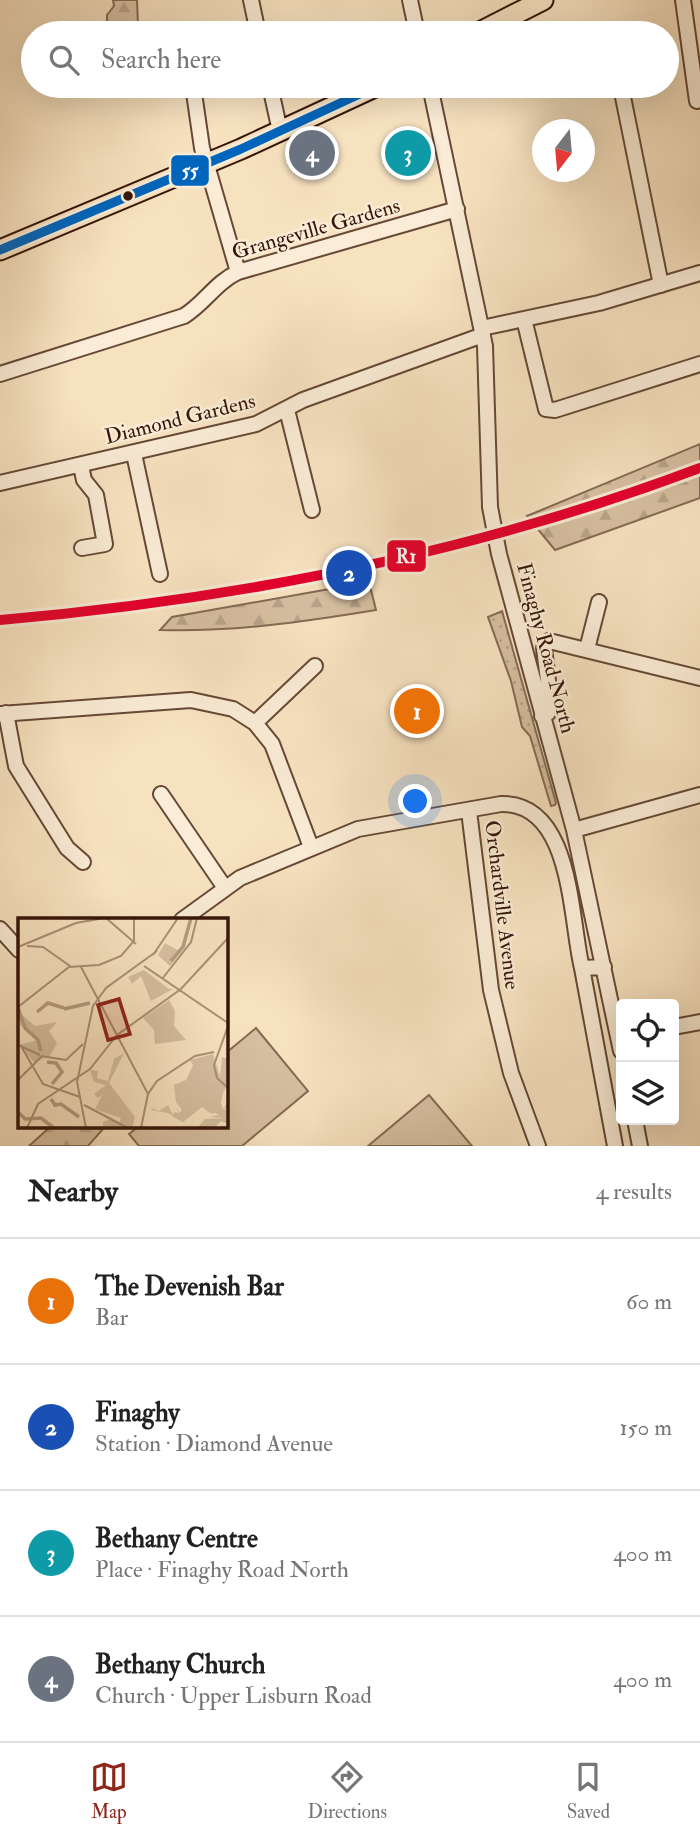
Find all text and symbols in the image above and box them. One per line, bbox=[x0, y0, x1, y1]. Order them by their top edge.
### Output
search box bbox=[21, 21, 679, 98]
icon: search bbox=[45, 41, 83, 79]
text: Search here bbox=[101, 44, 221, 76]
north arrow bbox=[532, 119, 595, 182]
pin: 4 bbox=[289, 127, 335, 179]
pin: 3 bbox=[385, 127, 431, 179]
line badge: 55 bbox=[170, 154, 210, 187]
text: 55 bbox=[182, 159, 199, 183]
unlabelled marker bbox=[121, 189, 135, 203]
street label: Grangeville Gardens bbox=[229, 192, 403, 266]
street label: Diamond Gardens bbox=[102, 387, 258, 451]
line badge: R1 bbox=[386, 539, 427, 573]
text: R1 bbox=[396, 545, 416, 569]
pin: 2 bbox=[326, 547, 372, 599]
street label: Finaghy Road North bbox=[510, 560, 582, 736]
pin: 1 bbox=[394, 685, 440, 737]
your location bbox=[398, 784, 432, 818]
street label: Orchardville Avenue bbox=[478, 819, 526, 991]
inset map bbox=[18, 918, 228, 1128]
map controls bbox=[616, 999, 679, 1125]
button: locate bbox=[616, 999, 679, 1062]
button: layers bbox=[616, 1062, 679, 1125]
text: Nearby bbox=[28, 1173, 118, 1210]
text: 4 results bbox=[596, 1177, 672, 1206]
text: The Devenish Bar bbox=[95, 1271, 284, 1303]
text: 1 bbox=[47, 1287, 55, 1316]
text: 60 m bbox=[626, 1287, 672, 1316]
text: Bar bbox=[95, 1303, 128, 1332]
text: Finaghy bbox=[95, 1397, 180, 1429]
text: 2 bbox=[45, 1413, 57, 1442]
text: 150 m bbox=[619, 1413, 672, 1442]
text: Station · Diamond Avenue bbox=[95, 1429, 333, 1458]
text: Bethany Centre bbox=[95, 1523, 258, 1555]
text: 3 bbox=[47, 1539, 55, 1568]
text: 400 m bbox=[613, 1539, 672, 1568]
text: Place · Finaghy Road North bbox=[95, 1555, 349, 1584]
text: Bethany Church bbox=[95, 1649, 265, 1681]
text: 4 bbox=[45, 1665, 57, 1694]
text: 400 m bbox=[613, 1665, 672, 1694]
text: Church · Upper Lisburn Road bbox=[95, 1681, 372, 1710]
tab: Map bbox=[90, 1758, 128, 1824]
tab: Directions bbox=[307, 1758, 387, 1824]
tab: Saved bbox=[567, 1758, 610, 1824]

